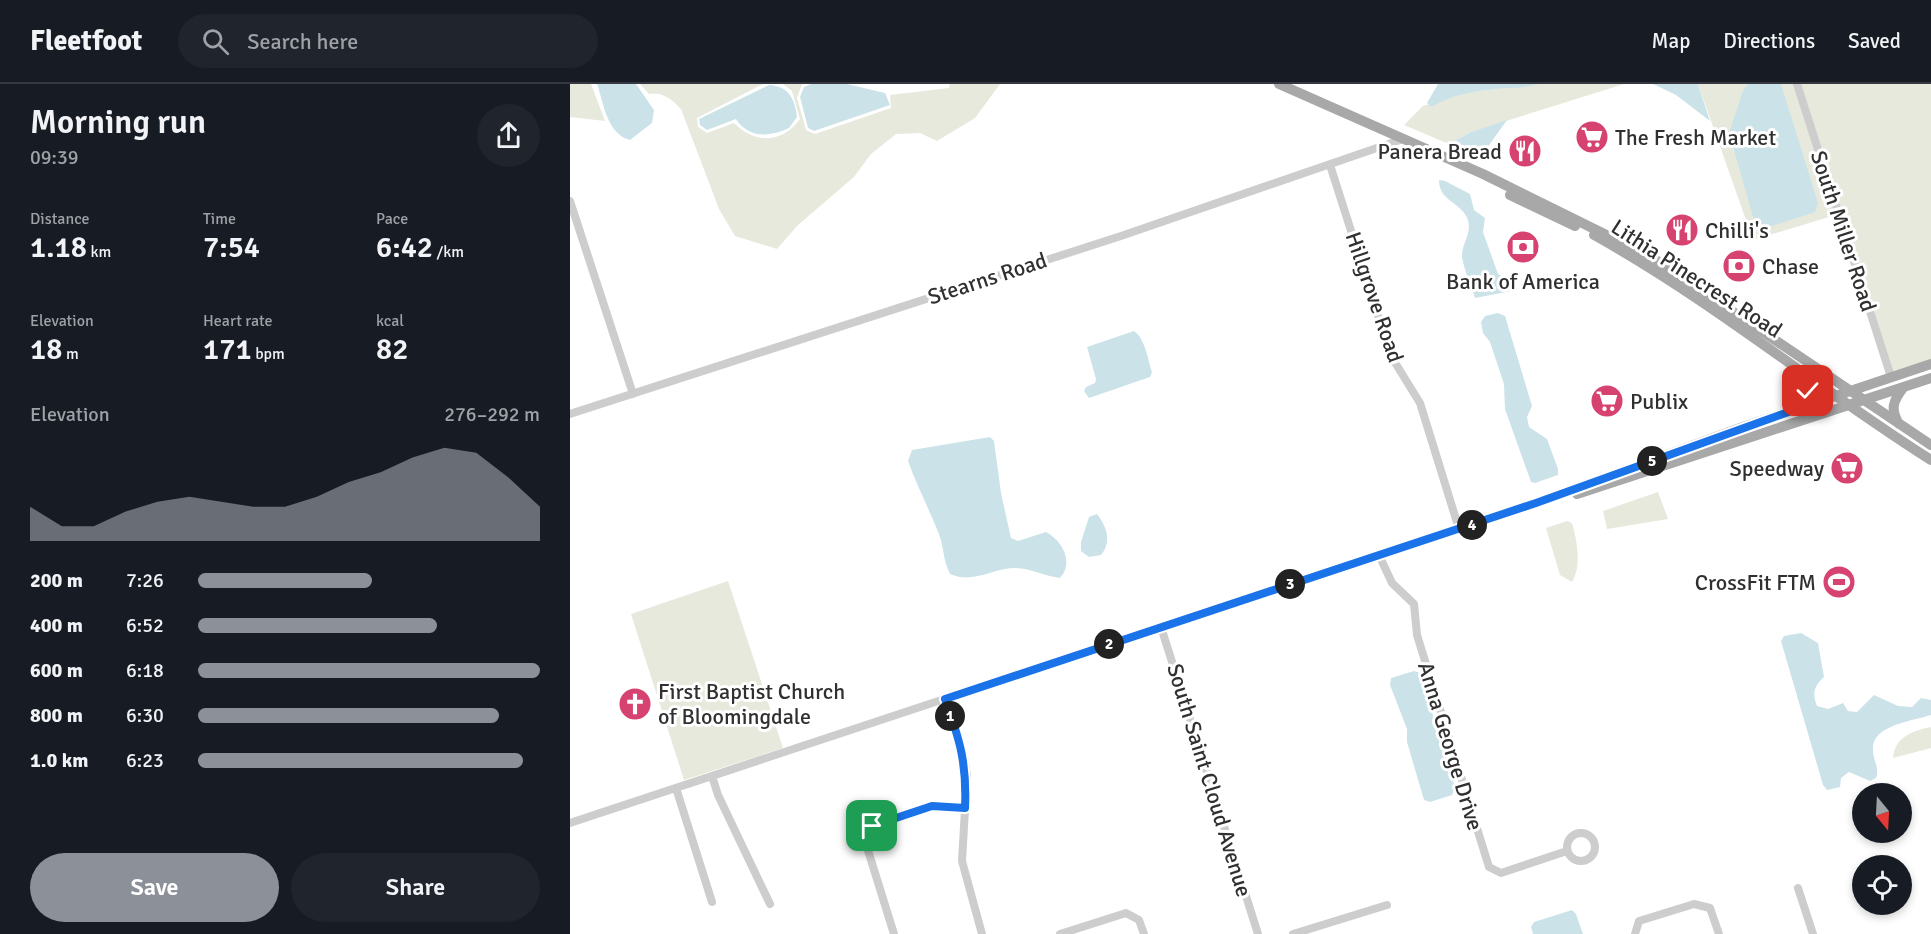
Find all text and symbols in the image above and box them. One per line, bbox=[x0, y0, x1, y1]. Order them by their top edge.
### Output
search box bbox=[178, 14, 598, 68]
text: Fleetfoot bbox=[30, 24, 142, 58]
icon: search bbox=[199, 25, 232, 58]
text: Search here bbox=[247, 28, 358, 55]
text: Map bbox=[1652, 28, 1690, 54]
text: Directions bbox=[1723, 28, 1815, 54]
text: Saved bbox=[1848, 28, 1901, 54]
text: Morning run bbox=[30, 102, 206, 143]
button: share bbox=[477, 104, 540, 167]
supermarket icon: The Fresh Market bbox=[1574, 119, 1610, 155]
place label: The Fresh Market bbox=[1615, 124, 1776, 151]
restaurant icon: Panera Bread bbox=[1507, 133, 1543, 169]
place label: Panera Bread bbox=[1378, 138, 1502, 165]
text: 09:39 bbox=[30, 145, 79, 170]
street label: South Miller Road bbox=[1805, 147, 1882, 315]
text: Distance bbox=[30, 209, 90, 229]
text: Time bbox=[203, 209, 236, 229]
text: Pace bbox=[376, 209, 408, 229]
restaurant icon: Chilli's bbox=[1664, 212, 1700, 248]
street label: Lithia Pinecrest Road bbox=[1606, 213, 1787, 344]
place label: Chilli's bbox=[1705, 217, 1769, 244]
street label: Hillgrove Road bbox=[1340, 228, 1410, 366]
text: 1.18 bbox=[30, 229, 87, 266]
text: 7:54 bbox=[203, 229, 260, 266]
text: 6:42 bbox=[376, 229, 433, 266]
bank icon: Bank of America bbox=[1505, 229, 1541, 265]
text: km bbox=[87, 242, 111, 262]
text: /km bbox=[433, 242, 464, 262]
street label: Stearns Road bbox=[924, 247, 1050, 310]
bank icon: Chase bbox=[1721, 248, 1757, 284]
place label: Chase bbox=[1762, 253, 1819, 280]
place label: Bank of America bbox=[1446, 268, 1600, 295]
text: Elevation bbox=[30, 311, 94, 331]
text: Heart rate bbox=[203, 311, 272, 331]
text: kcal bbox=[376, 311, 404, 331]
text: 18 bbox=[30, 331, 62, 368]
text: 171 bbox=[203, 331, 252, 368]
text: 82 bbox=[376, 331, 408, 368]
text: m bbox=[62, 344, 79, 364]
text: bpm bbox=[252, 344, 285, 364]
pin bbox=[1782, 365, 1833, 416]
icon: check bbox=[1791, 374, 1824, 407]
supermarket icon: Publix bbox=[1589, 383, 1625, 419]
place label: Publix bbox=[1630, 388, 1688, 415]
text: Elevation bbox=[30, 402, 110, 427]
text: 276–292 m bbox=[444, 402, 540, 427]
pin: 5 bbox=[1637, 446, 1667, 476]
supermarket icon: Speedway bbox=[1829, 450, 1865, 486]
text: 5 bbox=[1648, 451, 1656, 471]
place label: Speedway bbox=[1730, 455, 1825, 482]
pin: 4 bbox=[1457, 510, 1487, 540]
text: 4 bbox=[1468, 515, 1476, 535]
sports icon: CrossFit FTM bbox=[1821, 564, 1857, 600]
text: 200 m bbox=[30, 568, 83, 593]
text: 7:26 bbox=[126, 568, 164, 593]
pin: 3 bbox=[1275, 569, 1305, 599]
place label: CrossFit FTM bbox=[1695, 569, 1816, 596]
text: 3 bbox=[1286, 574, 1294, 594]
text: 400 m bbox=[30, 613, 83, 638]
text: 6:52 bbox=[126, 613, 164, 638]
pin: 2 bbox=[1094, 629, 1124, 659]
text: 2 bbox=[1105, 634, 1113, 654]
text: 600 m bbox=[30, 658, 83, 683]
text: 6:18 bbox=[126, 658, 164, 683]
street label: Anna George Drive bbox=[1412, 659, 1489, 834]
street label: South Saint Cloud Avenue bbox=[1161, 660, 1258, 900]
place label: First Baptist Church of Bloomingdale bbox=[658, 678, 845, 730]
church icon: First Baptist Church of Bloomingdale bbox=[617, 686, 653, 722]
pin: 1 bbox=[935, 701, 965, 731]
text: 800 m bbox=[30, 703, 83, 728]
text: 6:30 bbox=[126, 703, 164, 728]
text: 1 bbox=[946, 706, 954, 726]
text: 1.0 km bbox=[30, 748, 88, 773]
text: 6:23 bbox=[126, 748, 164, 773]
north arrow bbox=[1852, 783, 1912, 843]
map controls bbox=[1852, 783, 1912, 915]
pin bbox=[846, 800, 897, 851]
icon: arrive bbox=[855, 809, 888, 842]
button: Save bbox=[30, 853, 279, 922]
button: Share bbox=[291, 853, 540, 922]
button: locate bbox=[1852, 855, 1912, 915]

